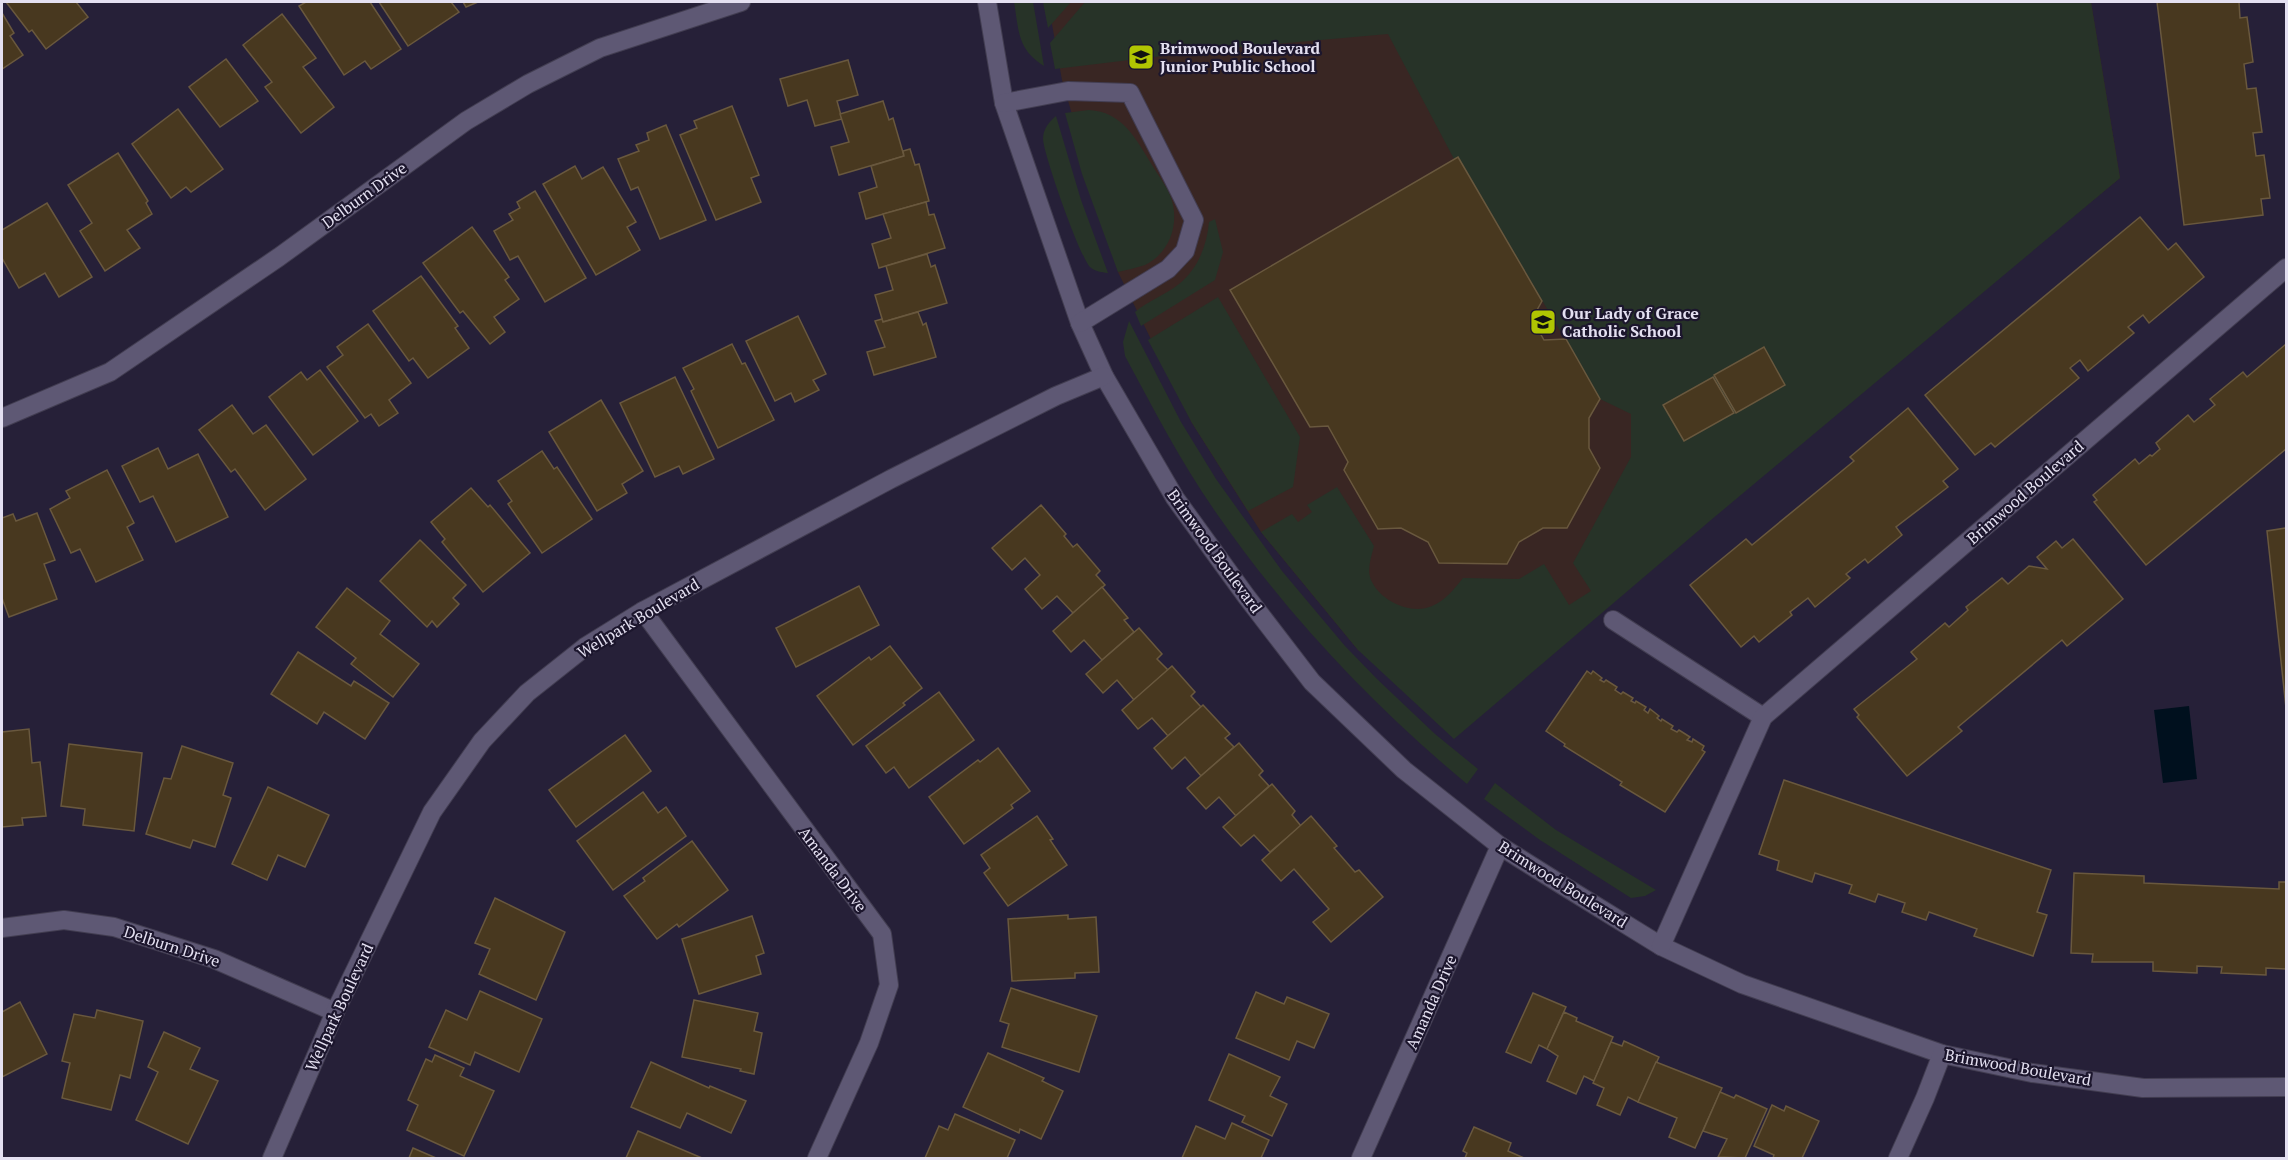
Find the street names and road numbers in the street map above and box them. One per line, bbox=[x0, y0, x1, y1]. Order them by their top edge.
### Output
street label: Delburn Drive bbox=[317, 157, 411, 233]
street label: Brimwood Boulevard bbox=[1962, 435, 2088, 549]
street label: Brimwood Boulevard bbox=[1163, 485, 1268, 618]
street label: Wellpark Boulevard bbox=[573, 573, 703, 663]
street label: Amanda Drive bbox=[794, 822, 872, 916]
street label: Brimwood Boulevard bbox=[1494, 835, 1632, 933]
street label: Delburn Drive bbox=[121, 920, 223, 972]
street label: Wellpark Boulevard bbox=[300, 939, 378, 1074]
street label: Amanda Drive bbox=[1400, 951, 1462, 1053]
street label: Brimwood Boulevard bbox=[1943, 1043, 2093, 1091]

